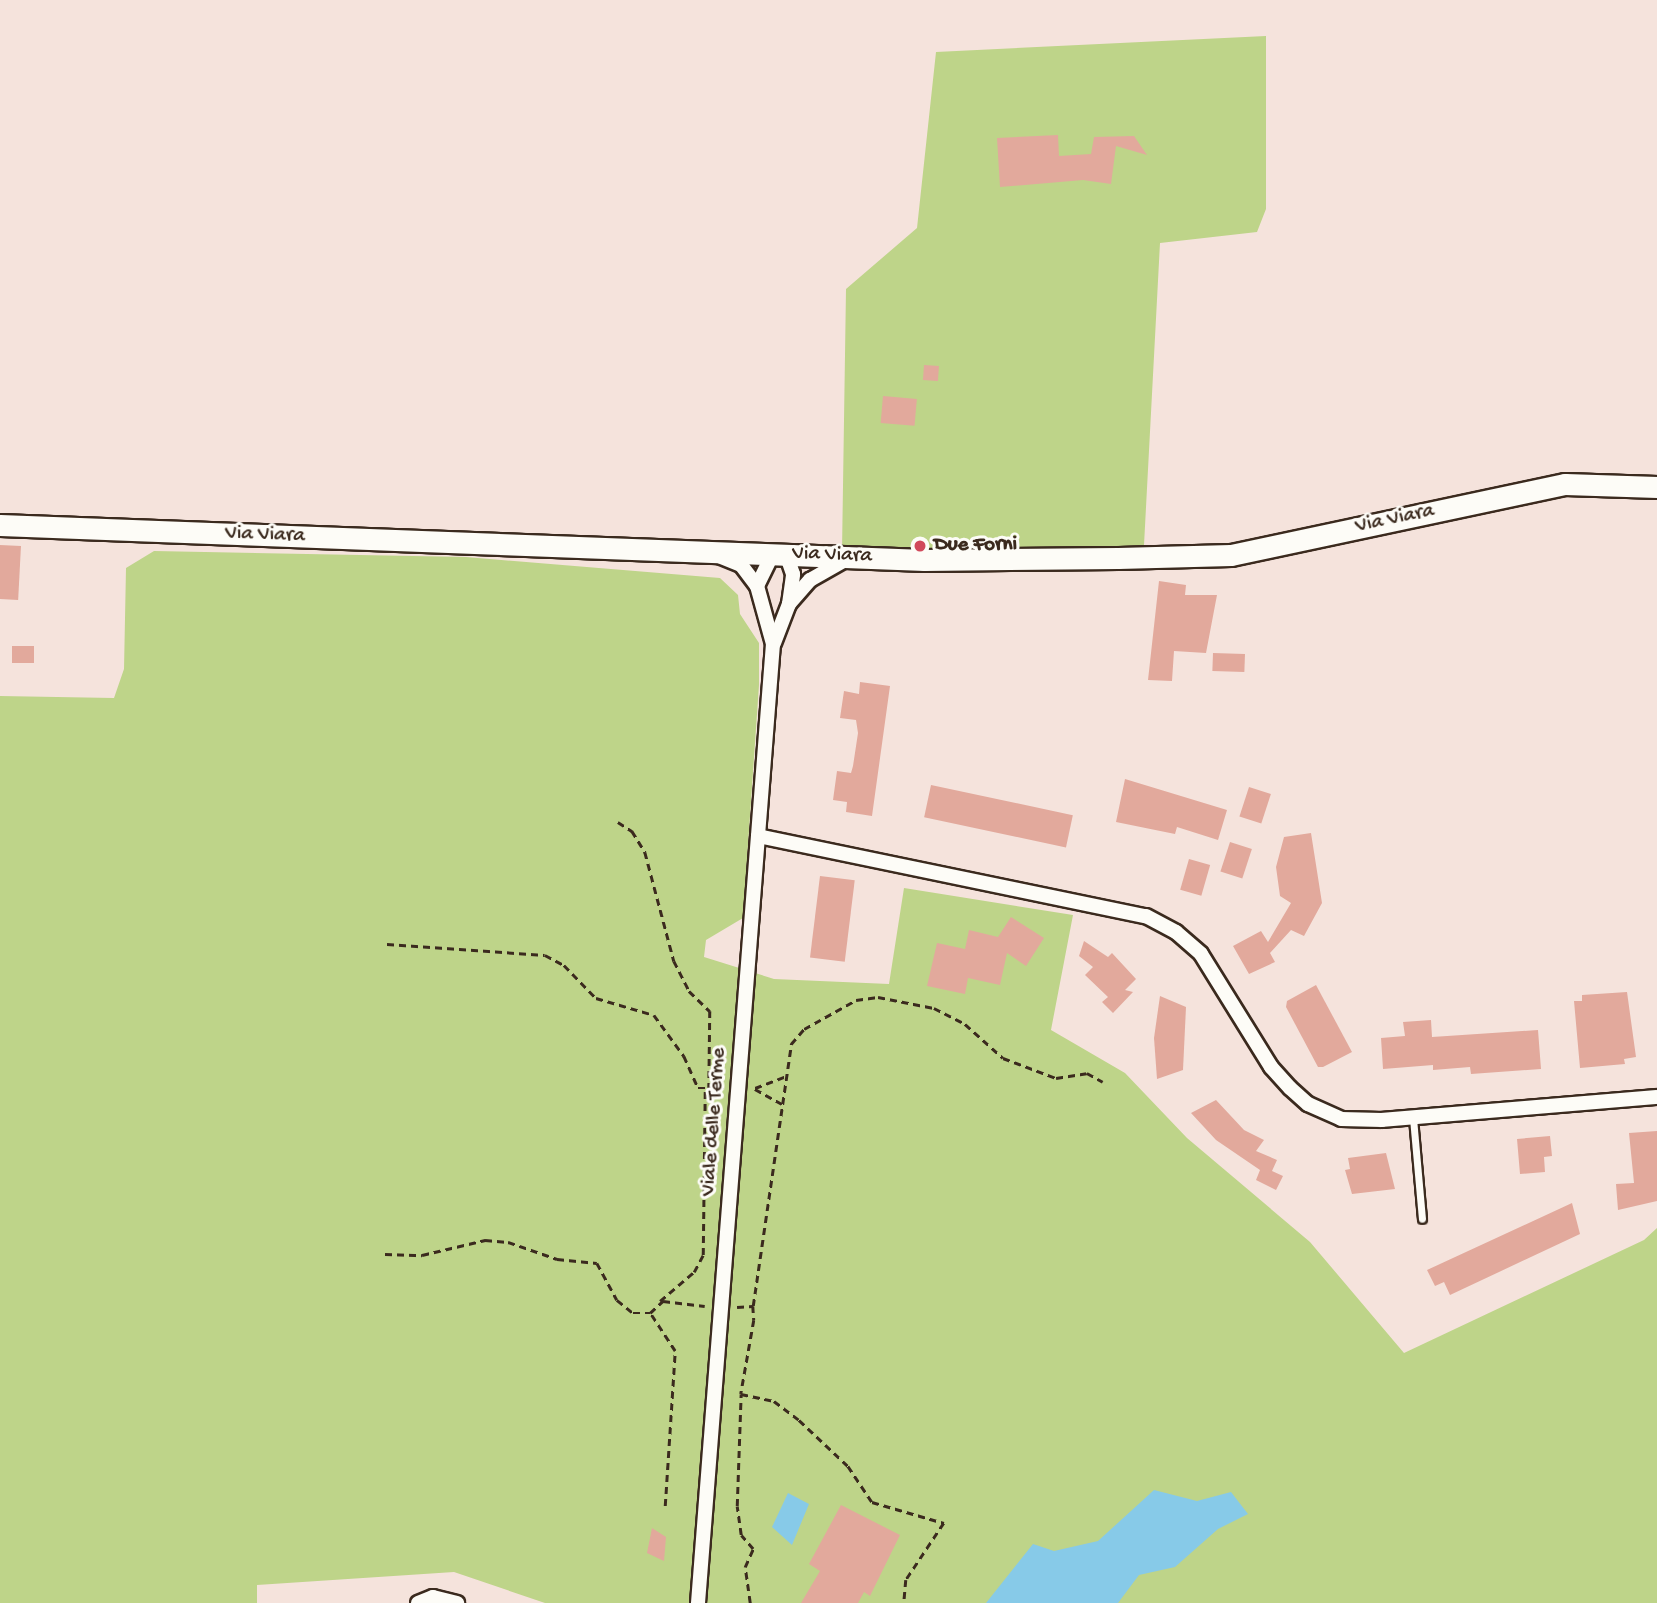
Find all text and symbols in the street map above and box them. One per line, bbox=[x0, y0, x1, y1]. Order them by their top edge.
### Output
street label: Via Viara bbox=[1353, 499, 1437, 541]
street label: Via Viara bbox=[225, 522, 305, 550]
place label: Due Forni bbox=[934, 533, 1017, 559]
marker: Due Forni bbox=[912, 538, 928, 554]
street label: Via Viara bbox=[792, 542, 872, 570]
street label: Viale delle Terme bbox=[697, 1047, 733, 1197]

